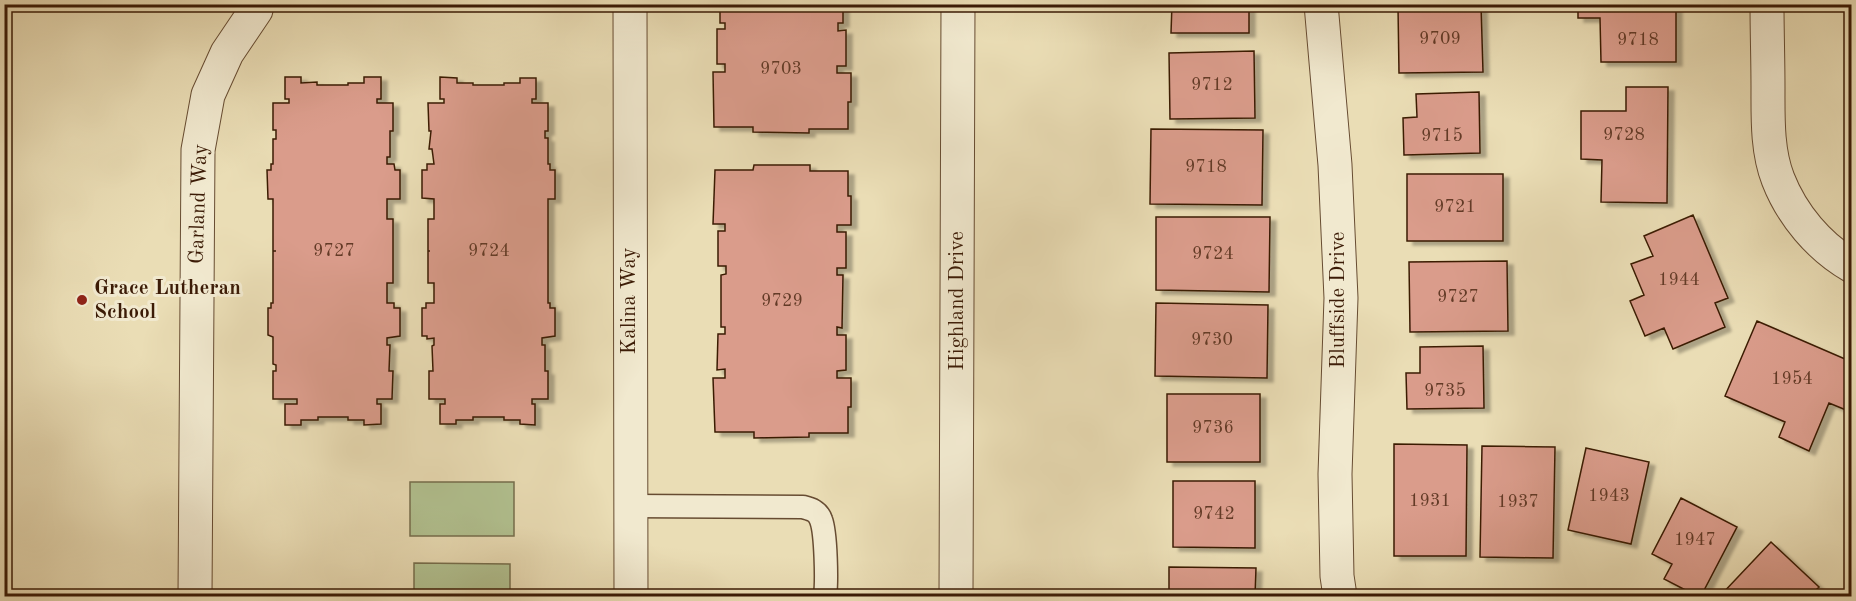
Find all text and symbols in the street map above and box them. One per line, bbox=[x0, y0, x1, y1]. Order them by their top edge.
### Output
house number: 9709 bbox=[1419, 30, 1461, 48]
house number: 9718 bbox=[1617, 31, 1659, 49]
house number: 9703 bbox=[760, 60, 802, 78]
house number: 9712 bbox=[1191, 76, 1233, 94]
house number: 9728 bbox=[1603, 126, 1645, 144]
house number: 9715 bbox=[1421, 127, 1463, 145]
street label: Garland Way bbox=[186, 144, 212, 264]
house number: 9718 bbox=[1185, 158, 1227, 176]
house number: 9721 bbox=[1434, 198, 1476, 216]
street label: Highland Drive bbox=[947, 231, 968, 371]
street label: Bluffside Drive bbox=[1328, 232, 1349, 368]
house number: 9727 bbox=[313, 242, 355, 260]
house number: 9724 bbox=[468, 242, 510, 260]
house number: 9724 bbox=[1192, 245, 1234, 263]
street label: Kalina Way bbox=[619, 247, 640, 355]
house number: 1944 bbox=[1658, 271, 1700, 289]
place label: Grace Lutheran School bbox=[94, 278, 241, 323]
house number: 9727 bbox=[1437, 288, 1479, 306]
house number: 9729 bbox=[761, 292, 803, 310]
marker: Grace Lutheran School bbox=[75, 293, 89, 307]
house number: 9730 bbox=[1191, 331, 1233, 349]
house number: 1954 bbox=[1771, 370, 1813, 388]
house number: 9735 bbox=[1424, 382, 1466, 400]
house number: 9736 bbox=[1192, 419, 1234, 437]
house number: 1943 bbox=[1588, 487, 1630, 505]
house number: 1931 bbox=[1409, 492, 1451, 510]
house number: 1937 bbox=[1497, 493, 1539, 511]
house number: 9742 bbox=[1193, 505, 1235, 523]
house number: 1947 bbox=[1674, 531, 1716, 549]

